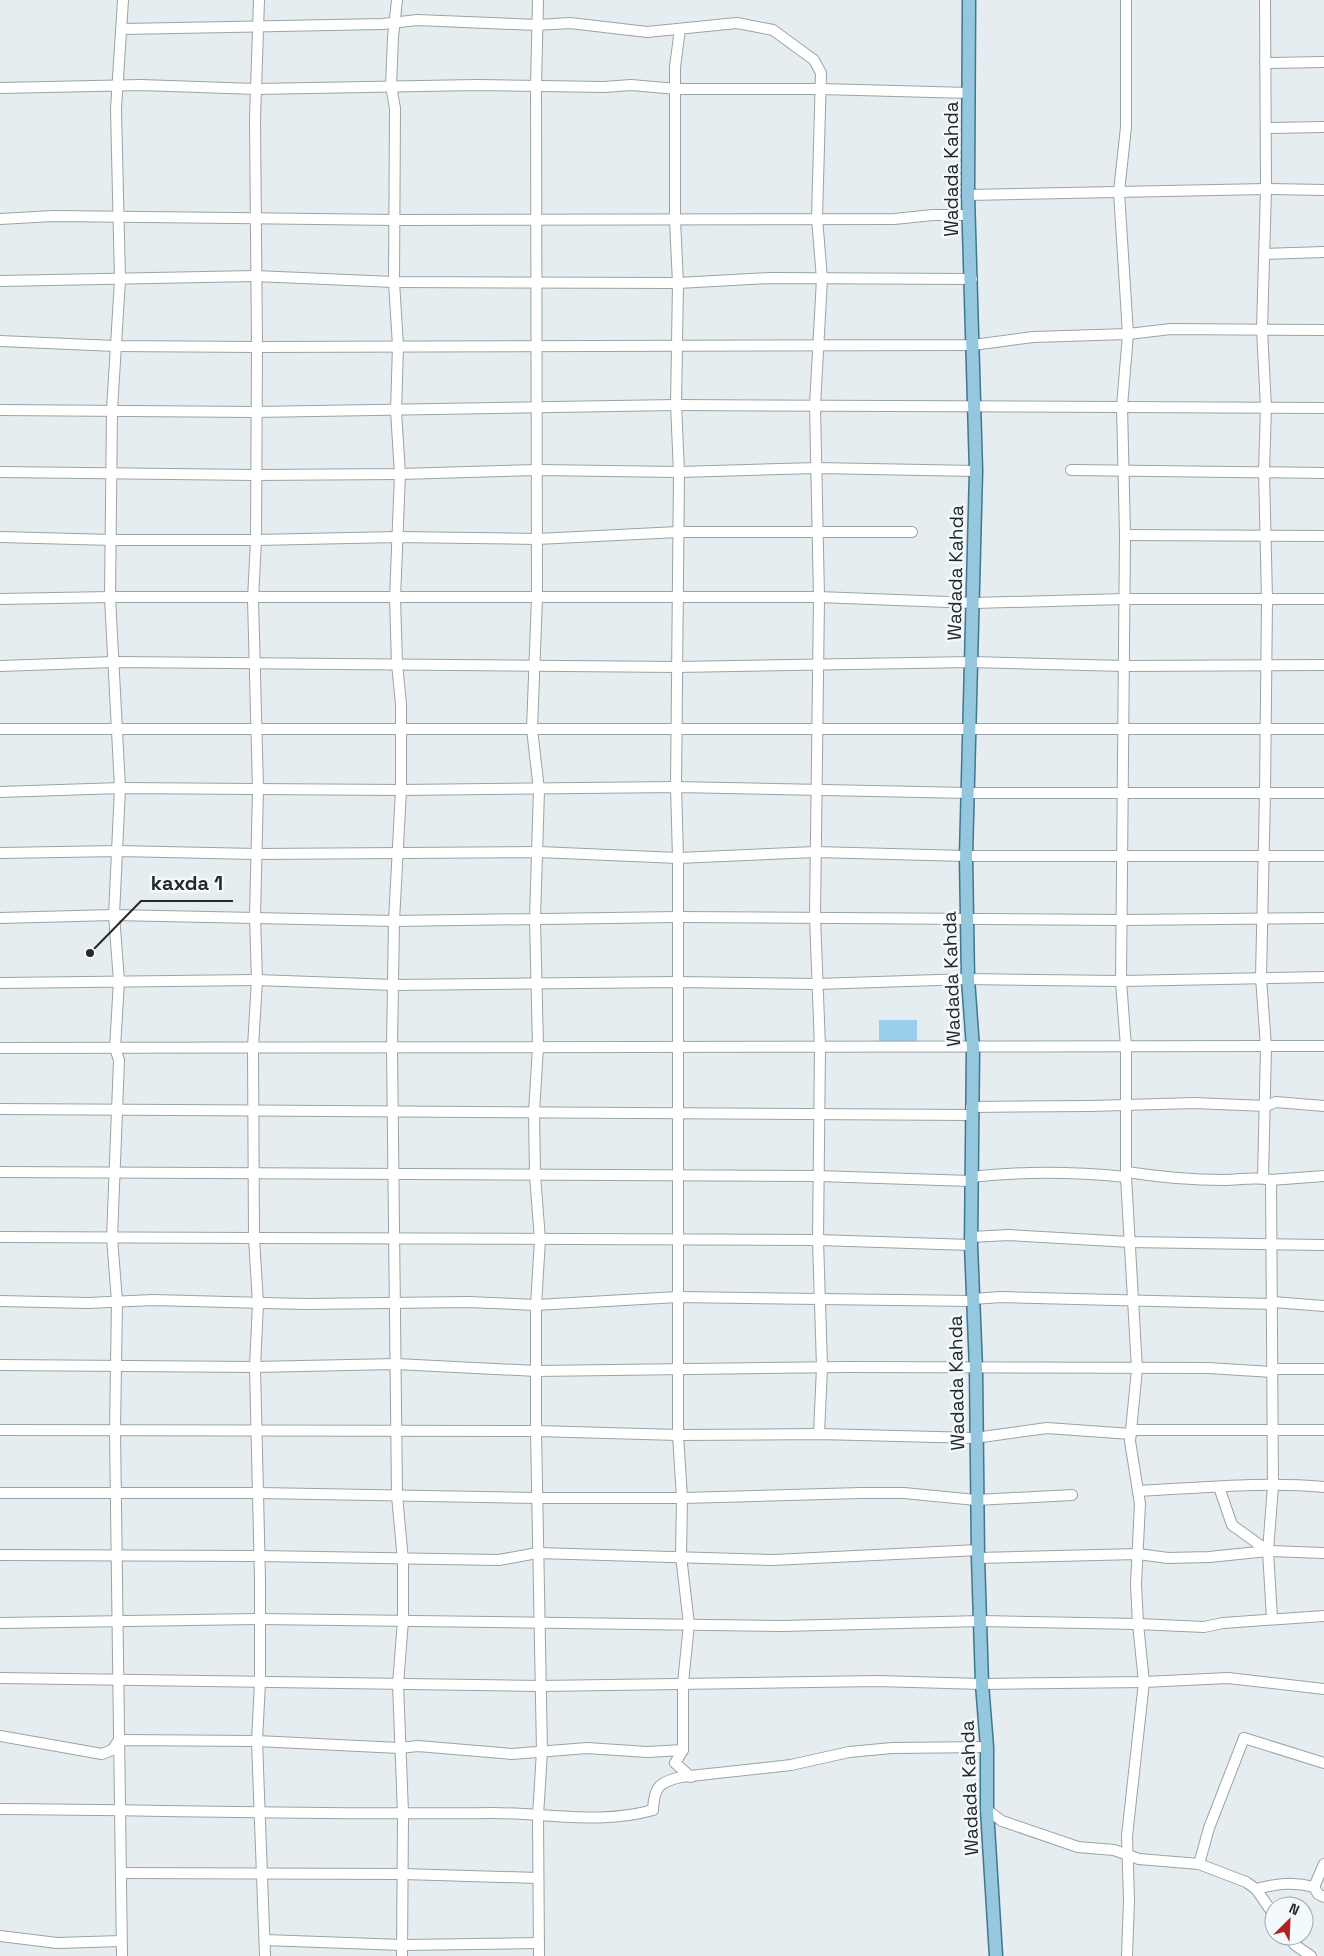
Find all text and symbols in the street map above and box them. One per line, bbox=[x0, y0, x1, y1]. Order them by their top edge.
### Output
street label: Wadada Kahda bbox=[939, 101, 964, 237]
street label: Wadada Kahda bbox=[942, 505, 969, 641]
callout: kaxda 1 bbox=[141, 866, 233, 901]
text: kaxda 1 bbox=[151, 870, 223, 896]
street label: Wadada Kahda bbox=[937, 911, 966, 1047]
street label: Wadada Kahda bbox=[943, 1315, 970, 1451]
street label: Wadada Kahda bbox=[955, 1720, 984, 1856]
north arrow bbox=[1264, 1896, 1314, 1946]
text: N bbox=[1286, 1899, 1302, 1919]

